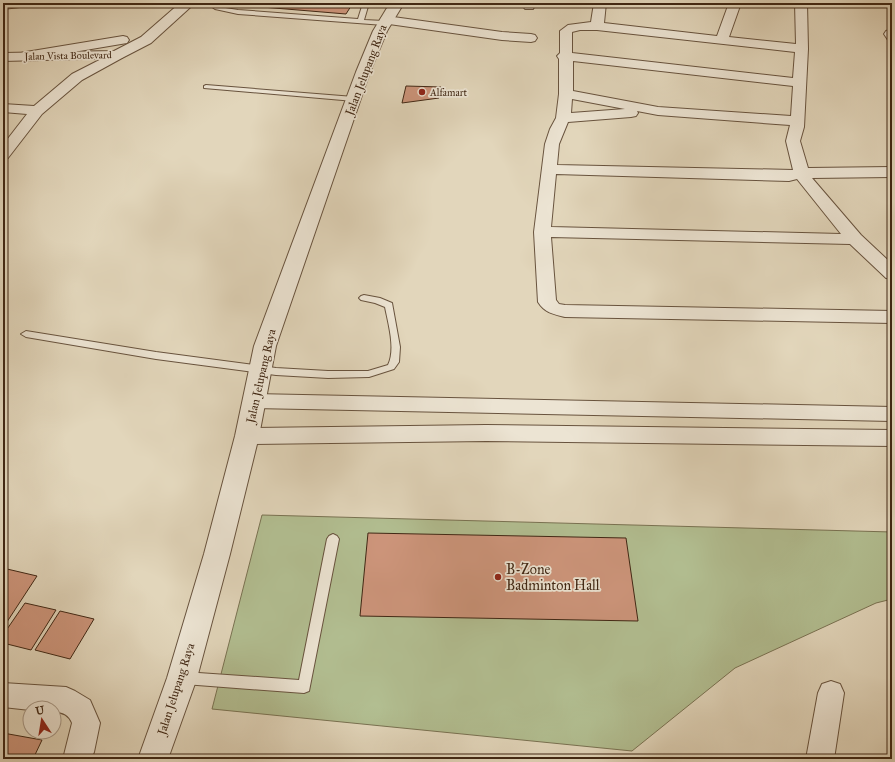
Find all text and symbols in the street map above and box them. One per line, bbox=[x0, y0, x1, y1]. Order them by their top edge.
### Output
street label: Jalan Jelupang Raya bbox=[342, 22, 391, 120]
street label: Jalan Vista Boulevard bbox=[23, 49, 112, 64]
marker: Alfamart bbox=[417, 87, 427, 97]
place label: Alfamart bbox=[429, 87, 467, 99]
street label: Jalan Jelupang Raya bbox=[243, 327, 280, 427]
place label: B-Zone Badminton Hall bbox=[506, 561, 600, 594]
marker: B-Zone Badminton Hall bbox=[493, 572, 503, 582]
street label: Jalan Jelupang Raya bbox=[154, 640, 199, 739]
north arrow bbox=[22, 700, 62, 740]
text: U bbox=[34, 703, 46, 718]

